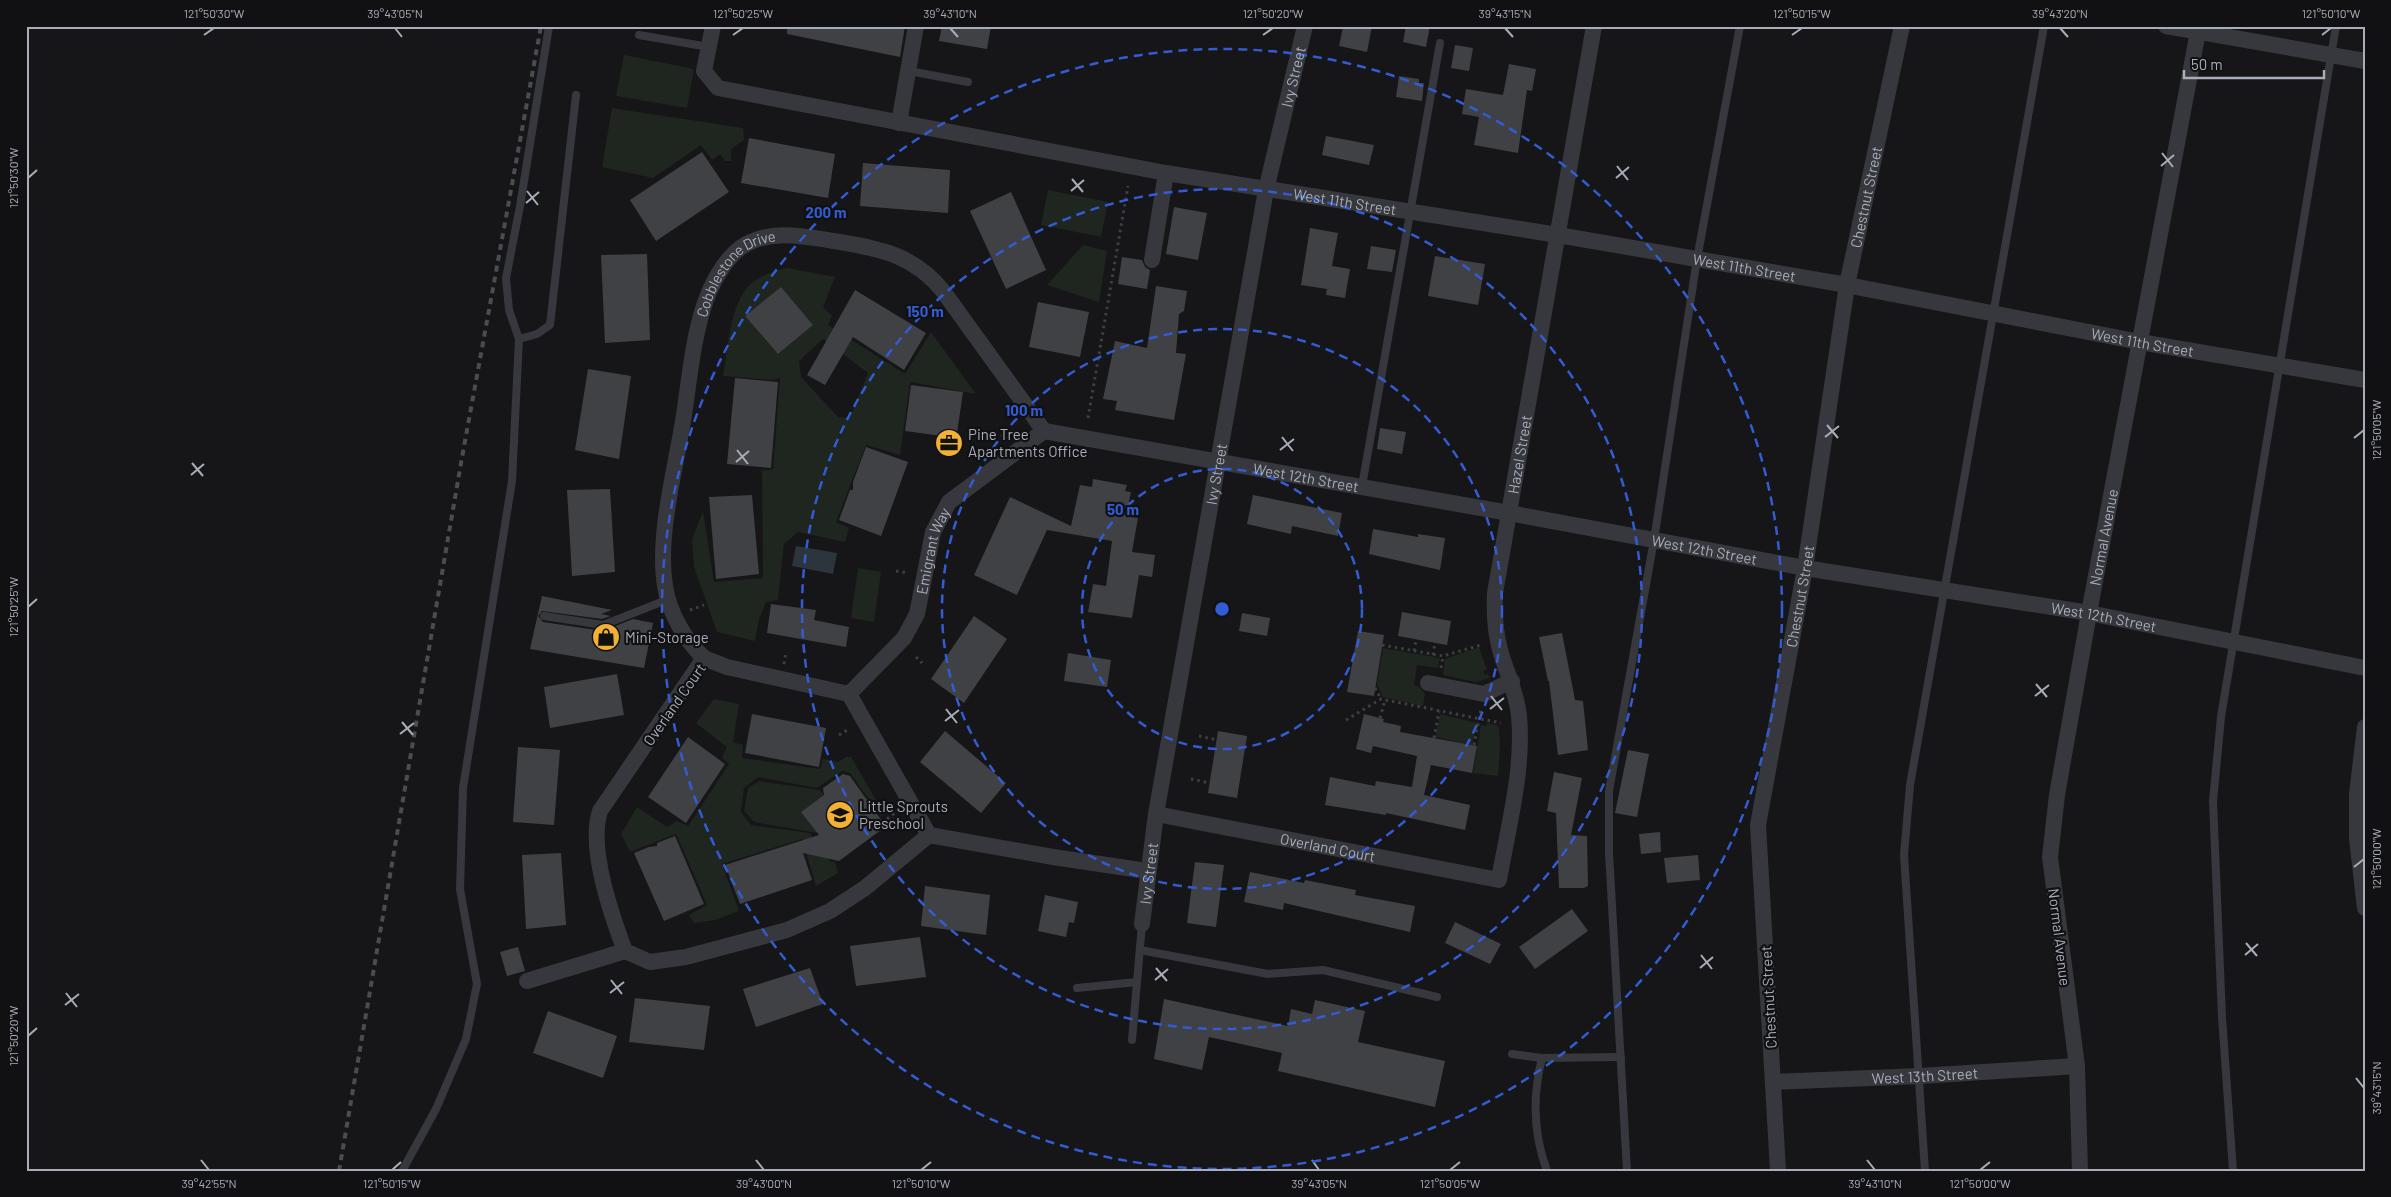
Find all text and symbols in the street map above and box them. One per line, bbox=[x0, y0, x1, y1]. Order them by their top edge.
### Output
text: 121°50'30"W bbox=[184, 6, 245, 20]
text: 39°43'05"N bbox=[367, 6, 423, 20]
text: 121°50'25"W bbox=[713, 6, 773, 20]
text: 39°43'10"N bbox=[923, 6, 977, 20]
text: 121°50'20"W bbox=[1243, 6, 1304, 20]
text: 39°43'15"N bbox=[1478, 6, 1532, 20]
text: 121°50'15"W bbox=[1773, 6, 1831, 20]
text: 39°43'20"N bbox=[2032, 6, 2088, 20]
text: 121°50'10"W bbox=[2302, 6, 2361, 20]
street label: Ivy Street bbox=[1277, 44, 1309, 109]
scale bar bbox=[2184, 48, 2324, 80]
text: 50 m bbox=[2191, 55, 2223, 73]
street label: Chestnut Street bbox=[1846, 145, 1885, 249]
text: 121°50'30"W bbox=[6, 147, 20, 208]
street label: West 11th Street bbox=[1292, 184, 1398, 218]
text: 200 m bbox=[805, 203, 847, 221]
street label: Cobblestone Drive bbox=[692, 227, 777, 319]
street label: West 11th Street bbox=[1692, 250, 1797, 285]
text: 150 m bbox=[906, 302, 944, 320]
street label: West 11th Street bbox=[2090, 324, 2195, 360]
text: 121°50'05"W bbox=[2369, 399, 2383, 460]
text: 100 m bbox=[1005, 401, 1043, 419]
street label: Hazel Street bbox=[1503, 414, 1535, 495]
place label: Pine Tree Apartments Office bbox=[968, 425, 1087, 460]
office icon: Pine Tree Apartments Office bbox=[934, 428, 964, 458]
street label: Ivy Street bbox=[1202, 442, 1230, 506]
street label: West 12th Street bbox=[1252, 459, 1360, 495]
street label: Normal Avenue bbox=[2085, 487, 2121, 587]
text: 50 m bbox=[1107, 500, 1139, 518]
street label: Emigrant Way bbox=[912, 504, 954, 596]
street label: West 12th Street bbox=[1650, 531, 1759, 568]
street label: Chestnut Street bbox=[1782, 544, 1817, 649]
text: 121°50'25"W bbox=[6, 577, 20, 637]
street label: West 12th Street bbox=[2050, 598, 2158, 635]
centre of rings bbox=[1213, 600, 1231, 618]
shop icon: Mini-Storage bbox=[591, 622, 621, 652]
place label: Mini-Storage bbox=[625, 628, 709, 646]
street label: Overland Court bbox=[639, 659, 709, 749]
place label: Little Sprouts Preschool bbox=[859, 797, 948, 832]
school or university icon: Little Sprouts Preschool bbox=[825, 800, 855, 830]
text: 121°50'00"W bbox=[2369, 828, 2383, 890]
street label: Overland Court bbox=[1279, 829, 1377, 865]
street label: Ivy Street bbox=[1136, 842, 1161, 905]
street label: Normal Avenue bbox=[2045, 887, 2075, 987]
street label: Chestnut Street bbox=[1756, 945, 1780, 1049]
text: 121°50'20"W bbox=[6, 1005, 20, 1066]
text: 39°43'15"N bbox=[2369, 1061, 2383, 1115]
street label: West 13th Street bbox=[1871, 1063, 1979, 1087]
text: 39°42'55"N bbox=[181, 1176, 237, 1190]
text: 121°50'15"W bbox=[363, 1176, 421, 1190]
text: 39°43'00"N bbox=[736, 1176, 792, 1190]
text: 121°50'10"W bbox=[892, 1176, 951, 1190]
text: 39°43'05"N bbox=[1291, 1176, 1347, 1190]
text: 121°50'05"W bbox=[1420, 1176, 1481, 1190]
text: 39°43'10"N bbox=[1848, 1176, 1902, 1190]
text: 121°50'00"W bbox=[1949, 1176, 2011, 1190]

